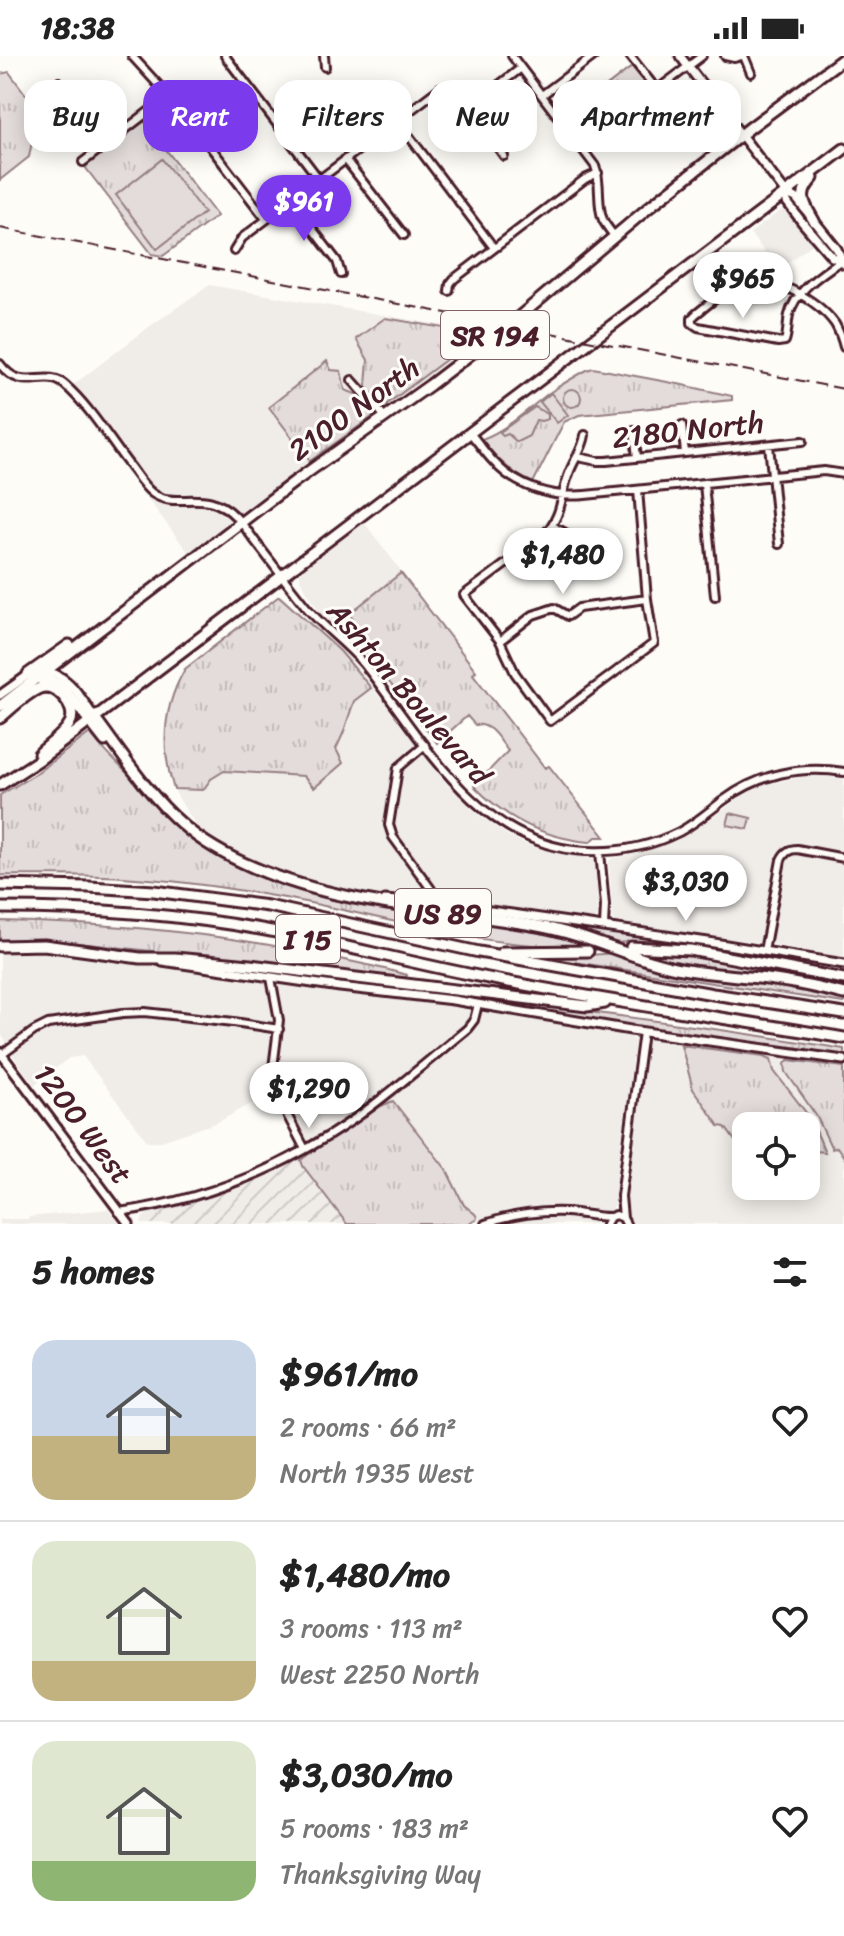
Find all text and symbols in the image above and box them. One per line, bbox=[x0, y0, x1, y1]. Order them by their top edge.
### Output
text: 18:38 bbox=[40, 1, 115, 55]
chip: Buy bbox=[24, 80, 127, 152]
chip: Rent bbox=[143, 80, 258, 152]
chip: Filters bbox=[274, 80, 412, 152]
chip: New bbox=[428, 80, 537, 152]
chip: Apartment bbox=[553, 80, 741, 152]
pin: $961 bbox=[257, 175, 351, 243]
text: $961 bbox=[274, 178, 334, 224]
pin: $965 bbox=[696, 252, 790, 320]
text: $965 bbox=[711, 255, 775, 301]
road number: SR 194 bbox=[441, 311, 549, 359]
street label: 2100 North bbox=[276, 342, 432, 476]
street label: 2180 North bbox=[609, 395, 767, 465]
pin: $1,480 bbox=[498, 528, 628, 596]
text: $1,480 bbox=[521, 531, 605, 577]
street label: Ashton Boulevard bbox=[312, 587, 507, 800]
pin: $3,030 bbox=[621, 855, 751, 923]
text: $3,030 bbox=[643, 858, 729, 904]
road number: US 89 bbox=[395, 889, 491, 937]
road number: I 15 bbox=[276, 915, 340, 963]
street label: 1200 West bbox=[19, 1051, 147, 1197]
pin: $1,290 bbox=[244, 1062, 374, 1130]
text: $1,290 bbox=[267, 1065, 351, 1111]
map controls bbox=[732, 1112, 820, 1200]
button: locate bbox=[732, 1112, 820, 1200]
text: 5 homes bbox=[32, 1242, 154, 1302]
icon: filters bbox=[768, 1250, 812, 1294]
text: $961/mo bbox=[280, 1344, 418, 1404]
icon: home bbox=[96, 1372, 192, 1468]
icon: heart bbox=[768, 1398, 812, 1442]
text: 2 rooms · 66 m² bbox=[280, 1404, 456, 1450]
text: North 1935 West bbox=[280, 1450, 474, 1496]
text: $1,480/mo bbox=[280, 1545, 450, 1605]
icon: home bbox=[96, 1573, 192, 1669]
icon: heart bbox=[768, 1599, 812, 1643]
text: 3 rooms · 113 m² bbox=[280, 1605, 463, 1651]
text: West 2250 North bbox=[280, 1651, 479, 1697]
text: $3,030/mo bbox=[280, 1745, 453, 1805]
icon: home bbox=[96, 1773, 192, 1869]
icon: heart bbox=[768, 1799, 812, 1843]
text: 5 rooms · 183 m² bbox=[280, 1805, 469, 1851]
text: Thanksgiving Way bbox=[280, 1851, 481, 1897]

